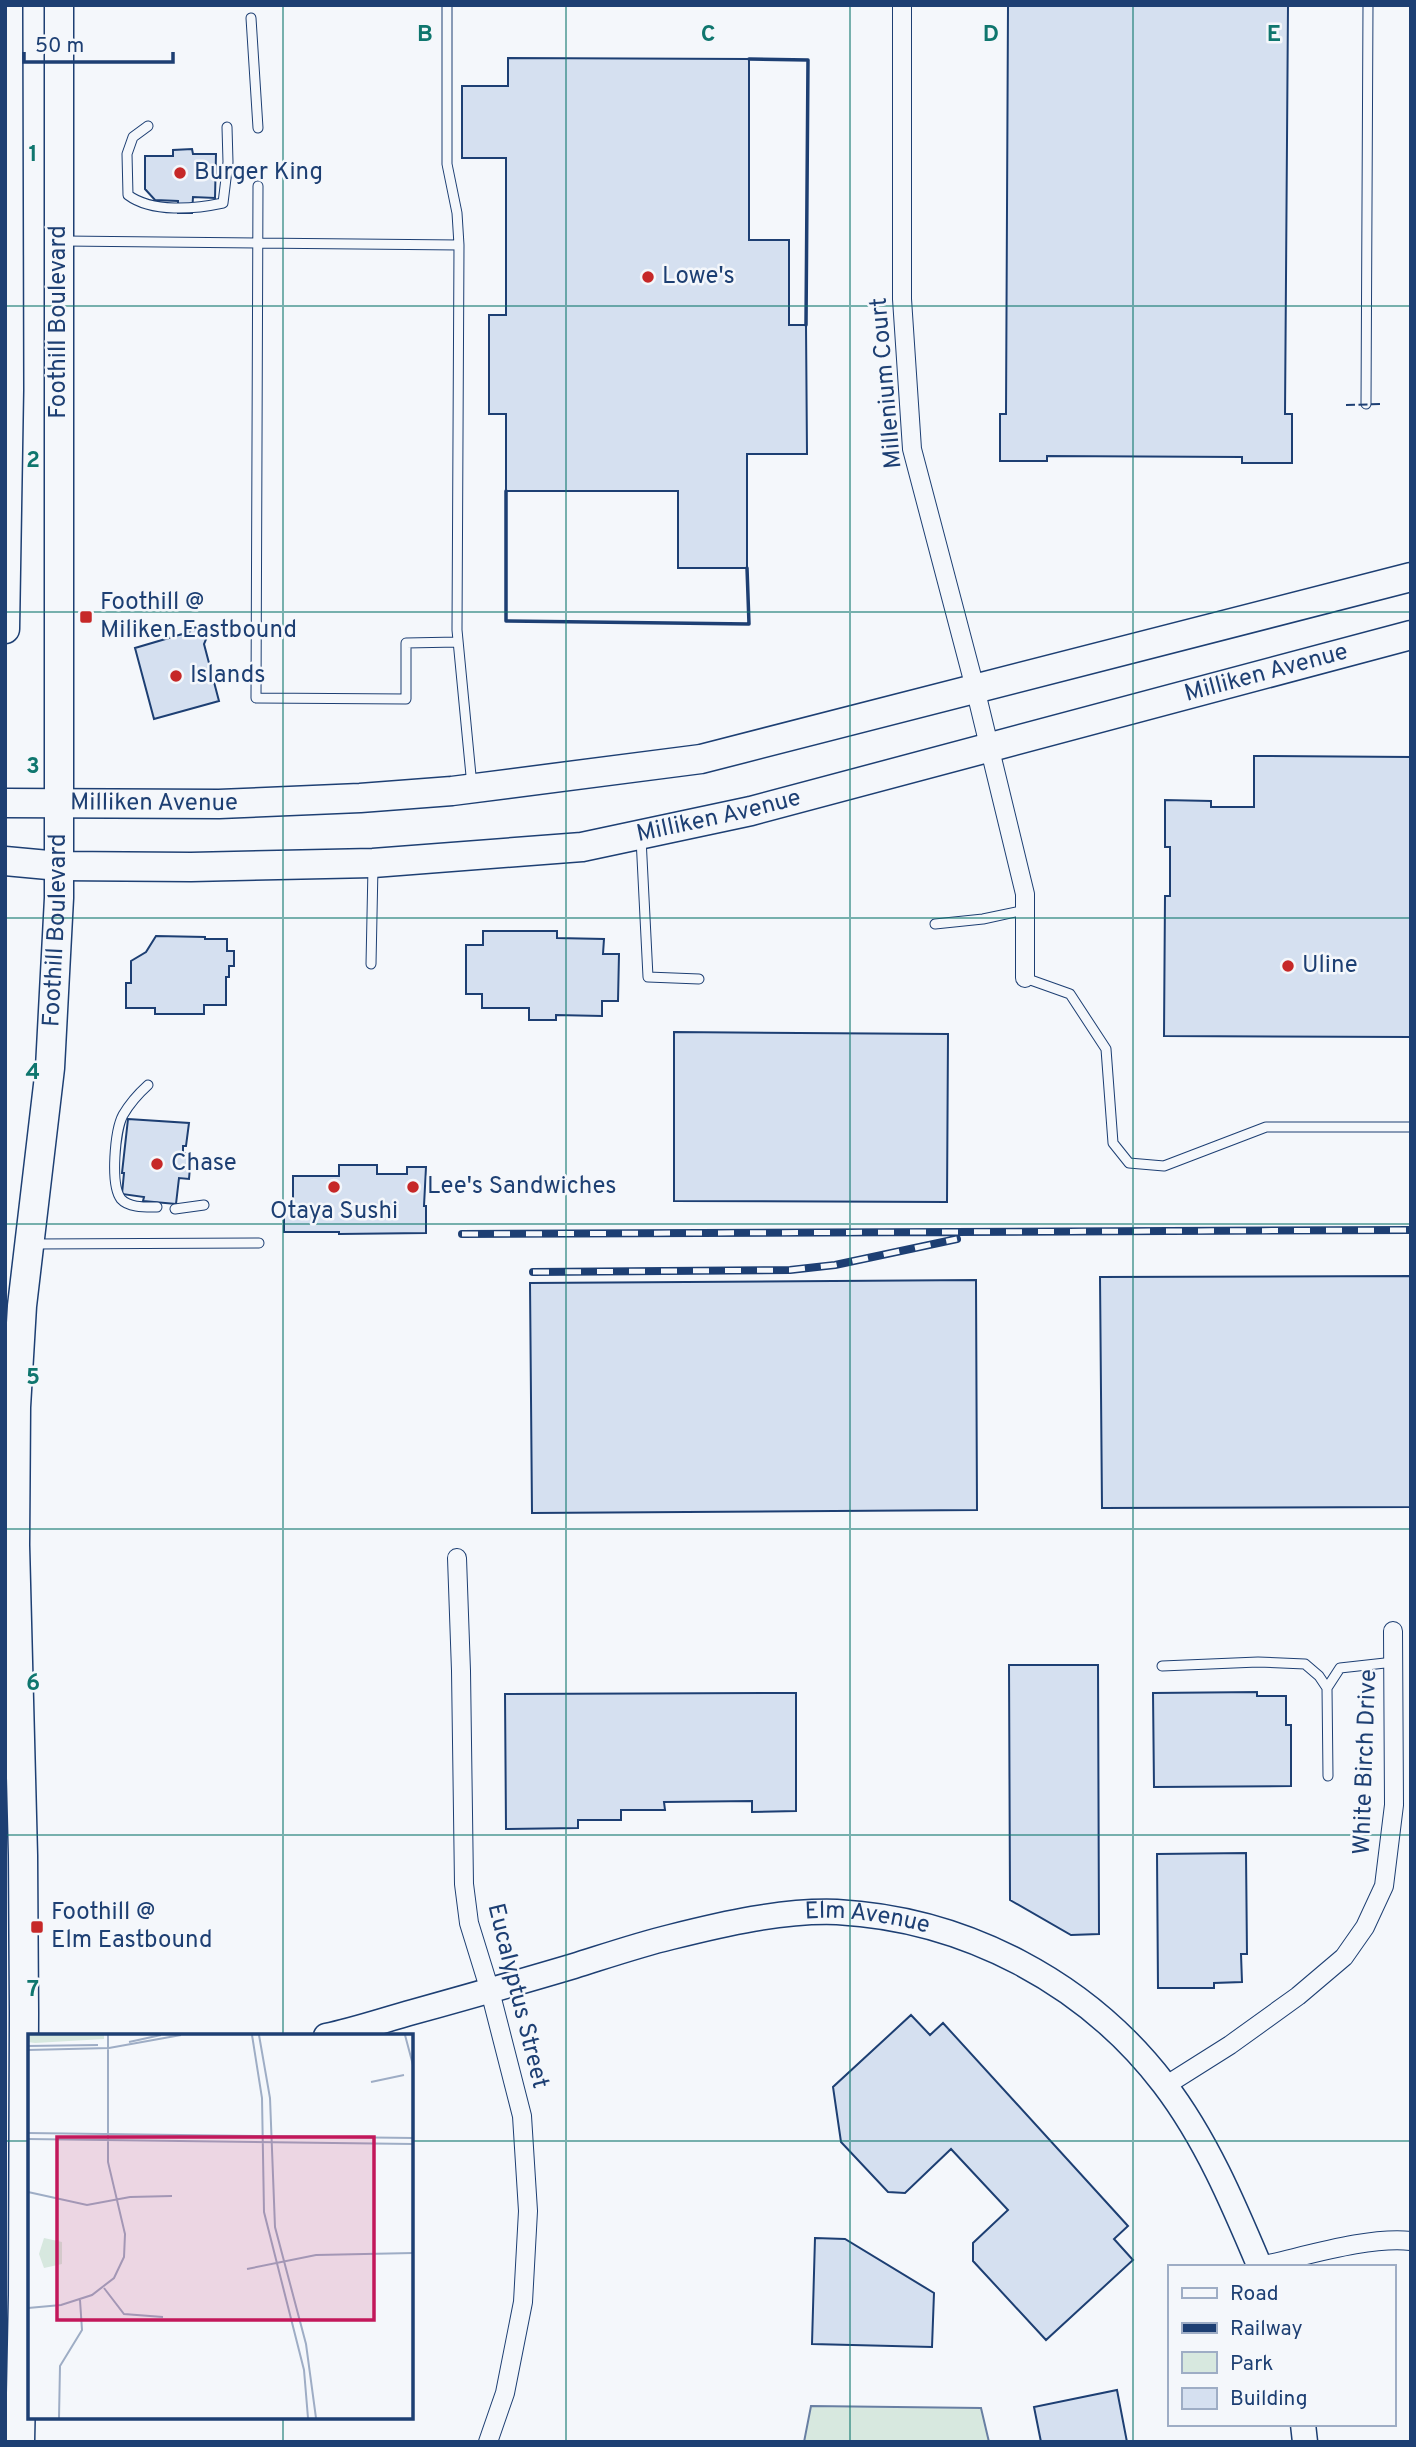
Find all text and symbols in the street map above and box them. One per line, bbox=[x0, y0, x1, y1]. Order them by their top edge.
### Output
scale bar bbox=[24, 21, 173, 65]
text: B bbox=[417, 21, 433, 50]
text: C bbox=[701, 21, 715, 50]
text: D bbox=[983, 21, 999, 50]
text: E bbox=[1267, 21, 1281, 50]
text: 50 m bbox=[35, 33, 84, 60]
text: 1 bbox=[28, 141, 38, 170]
place label: Burger King bbox=[194, 158, 323, 188]
marker: Burger King bbox=[172, 165, 188, 181]
street label: Foothill Boulevard bbox=[44, 225, 74, 419]
place label: Lowe's bbox=[662, 262, 735, 292]
marker: Lowe's bbox=[640, 269, 656, 285]
street label: Millenium Court bbox=[865, 296, 909, 470]
text: 2 bbox=[26, 447, 40, 476]
place label: Foothill @ Miliken Eastbound bbox=[100, 588, 297, 646]
marker: Foothill @ Miliken Eastbound bbox=[78, 609, 94, 625]
street label: Milliken Avenue bbox=[1181, 637, 1351, 710]
place label: Islands bbox=[190, 661, 265, 691]
marker: Islands bbox=[168, 668, 184, 684]
text: 3 bbox=[26, 753, 40, 782]
street label: Milliken Avenue bbox=[634, 783, 804, 850]
street label: Milliken Avenue bbox=[70, 788, 239, 819]
street label: Foothill Boulevard bbox=[37, 833, 74, 1028]
place label: Uline bbox=[1302, 951, 1358, 981]
marker: Uline bbox=[1280, 958, 1296, 974]
text: 4 bbox=[26, 1059, 40, 1088]
place label: Chase bbox=[171, 1149, 237, 1179]
marker: Chase bbox=[149, 1156, 165, 1172]
place label: Lee's Sandwiches bbox=[427, 1172, 616, 1202]
marker: Otaya Sushi bbox=[326, 1179, 342, 1195]
marker: Lee's Sandwiches bbox=[405, 1179, 421, 1195]
place label: Otaya Sushi bbox=[270, 1197, 398, 1227]
text: 5 bbox=[26, 1364, 40, 1393]
street label: White Birch Drive bbox=[1348, 1669, 1384, 1855]
text: 6 bbox=[26, 1670, 40, 1699]
street label: Elm Avenue bbox=[804, 1897, 933, 1941]
place label: Foothill @ Elm Eastbound bbox=[51, 1898, 212, 1956]
street label: Eucalyptus Street bbox=[480, 1900, 554, 2092]
marker: Foothill @ Elm Eastbound bbox=[29, 1919, 45, 1935]
text: 7 bbox=[27, 1976, 39, 2005]
inset map bbox=[28, 2034, 413, 2419]
legend bbox=[1168, 2265, 1395, 2426]
text: Road bbox=[1230, 2281, 1279, 2308]
text: Railway bbox=[1230, 2316, 1303, 2343]
text: Park bbox=[1230, 2351, 1273, 2378]
text: Building bbox=[1230, 2386, 1308, 2413]

